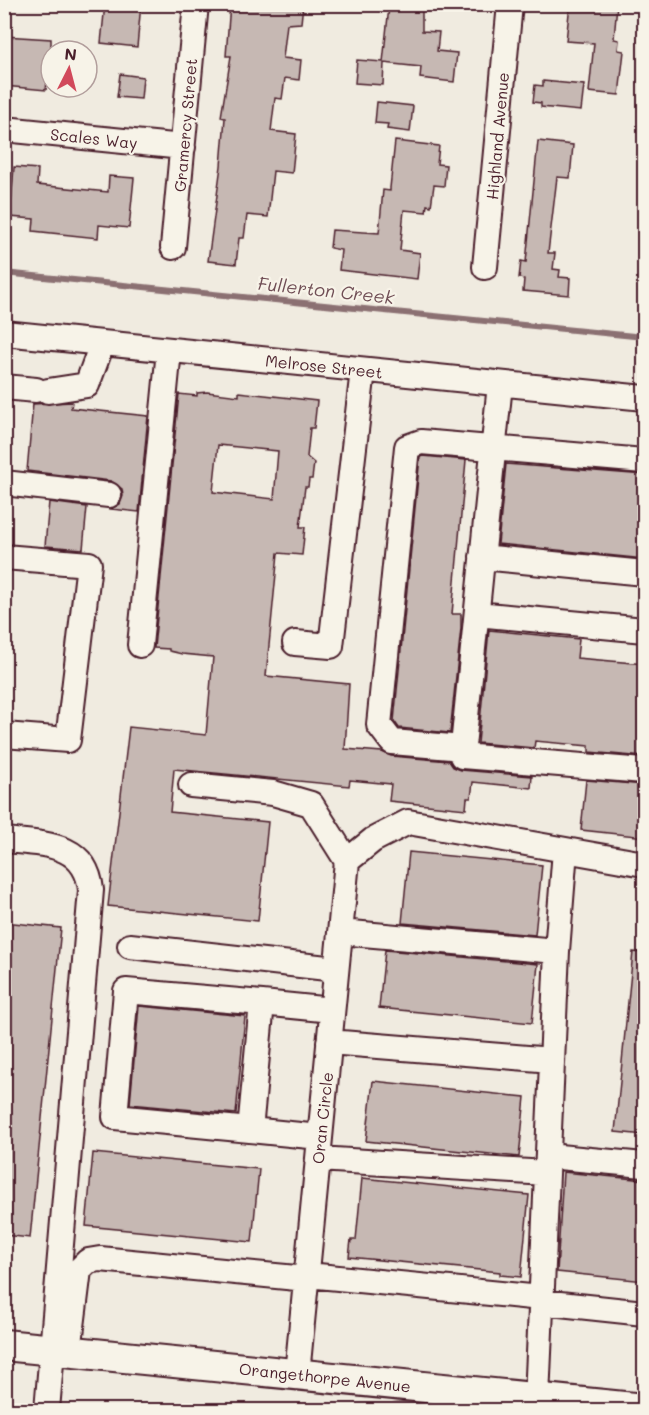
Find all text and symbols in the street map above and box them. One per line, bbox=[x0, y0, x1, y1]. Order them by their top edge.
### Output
north arrow bbox=[39, 39, 99, 99]
text: N bbox=[63, 43, 78, 65]
street label: Gramercy Street bbox=[169, 57, 201, 193]
street label: Highland Avenue bbox=[481, 71, 513, 201]
street label: Scales Way bbox=[49, 123, 139, 153]
water label: Fullerton Creek bbox=[257, 271, 396, 309]
street label: Melrose Street bbox=[264, 349, 384, 383]
street label: Oran Circle bbox=[307, 1071, 337, 1165]
street label: Orangethorpe Avenue bbox=[238, 1358, 412, 1396]

